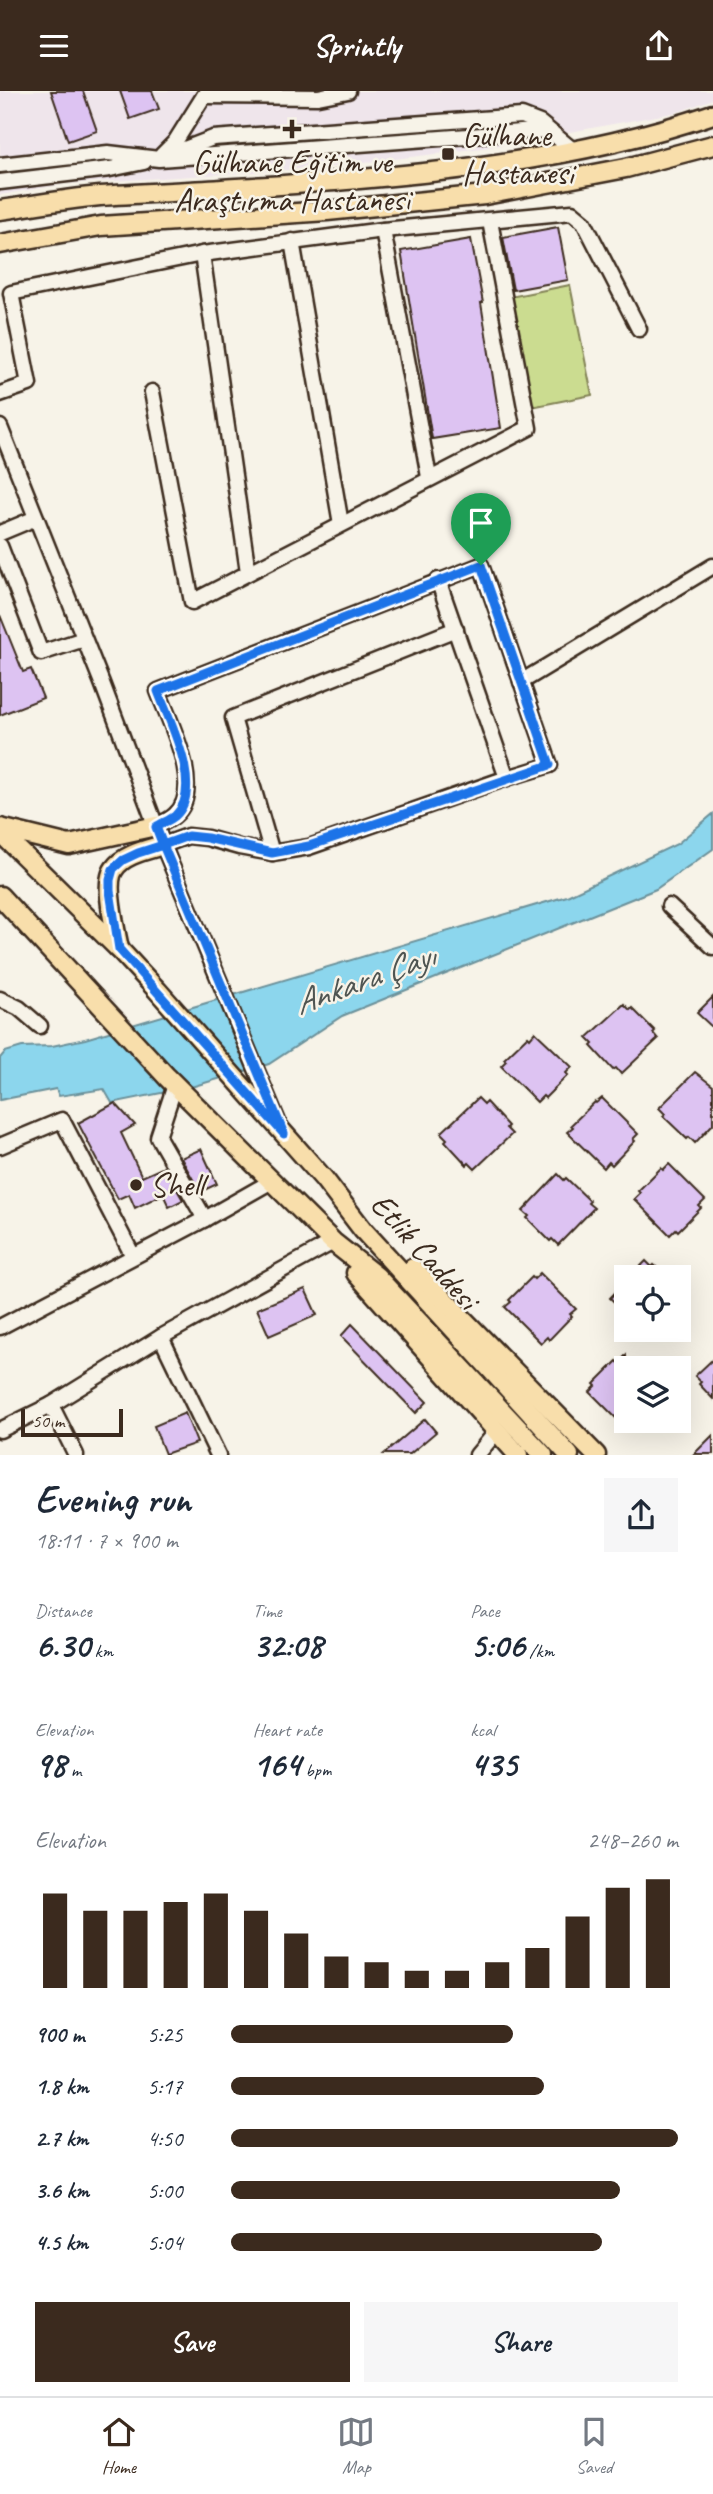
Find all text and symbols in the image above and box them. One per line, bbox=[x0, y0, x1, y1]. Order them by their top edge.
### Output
text: Sprintly bbox=[313, 25, 400, 66]
icon: menu bbox=[35, 27, 73, 65]
icon: share bbox=[640, 27, 678, 65]
place label: Gülhane Hastanesi bbox=[462, 114, 577, 194]
marker: Gülhane Eğitim ve Araştırma Hastanesi bbox=[282, 119, 302, 139]
place label: Gülhane Eğitim ve Araştırma Hastanesi bbox=[174, 141, 414, 221]
marker: Gülhane Hastanesi bbox=[440, 146, 456, 162]
pin bbox=[451, 493, 511, 565]
icon: arrive bbox=[462, 504, 500, 542]
water label: Ankara Çayı bbox=[288, 931, 445, 1025]
place label: Shell bbox=[150, 1164, 209, 1206]
marker: Shell bbox=[128, 1177, 144, 1193]
street label: Etlik Caddesi bbox=[362, 1184, 491, 1321]
map controls bbox=[614, 1265, 691, 1433]
button: locate bbox=[614, 1265, 691, 1342]
button: layers bbox=[614, 1356, 691, 1433]
scale bar bbox=[21, 1405, 122, 1437]
text: 50 m bbox=[32, 1409, 64, 1433]
text: Evening run bbox=[35, 1476, 191, 1523]
button: share bbox=[604, 1478, 678, 1552]
text: 18:11 · 7 × 900 m bbox=[35, 1526, 178, 1555]
text: Distance bbox=[35, 1599, 92, 1623]
text: Time bbox=[253, 1599, 282, 1623]
text: Pace bbox=[470, 1599, 500, 1623]
text: 6.30 bbox=[35, 1623, 90, 1668]
text: 32:08 bbox=[253, 1623, 323, 1668]
text: 5:06 bbox=[470, 1623, 525, 1668]
text: km bbox=[90, 1639, 113, 1663]
text: /km bbox=[525, 1639, 554, 1663]
text: Elevation bbox=[35, 1718, 93, 1742]
text: Heart rate bbox=[253, 1718, 322, 1742]
text: kcal bbox=[470, 1718, 495, 1742]
text: 98 bbox=[35, 1742, 66, 1787]
text: 164 bbox=[253, 1742, 301, 1787]
text: 435 bbox=[470, 1742, 517, 1787]
text: m bbox=[66, 1758, 81, 1782]
text: bpm bbox=[301, 1758, 331, 1782]
text: Elevation bbox=[35, 1826, 106, 1855]
text: 248–260 m bbox=[587, 1826, 678, 1855]
text: 900 m bbox=[35, 2020, 84, 2049]
text: 5:25 bbox=[147, 2020, 183, 2049]
text: 1.8 km bbox=[35, 2072, 89, 2101]
text: 5:17 bbox=[147, 2072, 183, 2101]
text: 2.7 km bbox=[35, 2124, 88, 2153]
text: 4:50 bbox=[147, 2124, 183, 2153]
text: 3.6 km bbox=[35, 2176, 89, 2205]
text: 5:00 bbox=[147, 2176, 183, 2205]
text: 4.5 km bbox=[35, 2228, 88, 2257]
text: 5:04 bbox=[147, 2228, 183, 2257]
button: Save bbox=[35, 2302, 350, 2382]
button: Share bbox=[364, 2302, 678, 2382]
tab: Home bbox=[100, 2413, 138, 2479]
tab: Map bbox=[337, 2413, 375, 2479]
tab: Saved bbox=[575, 2413, 613, 2479]

